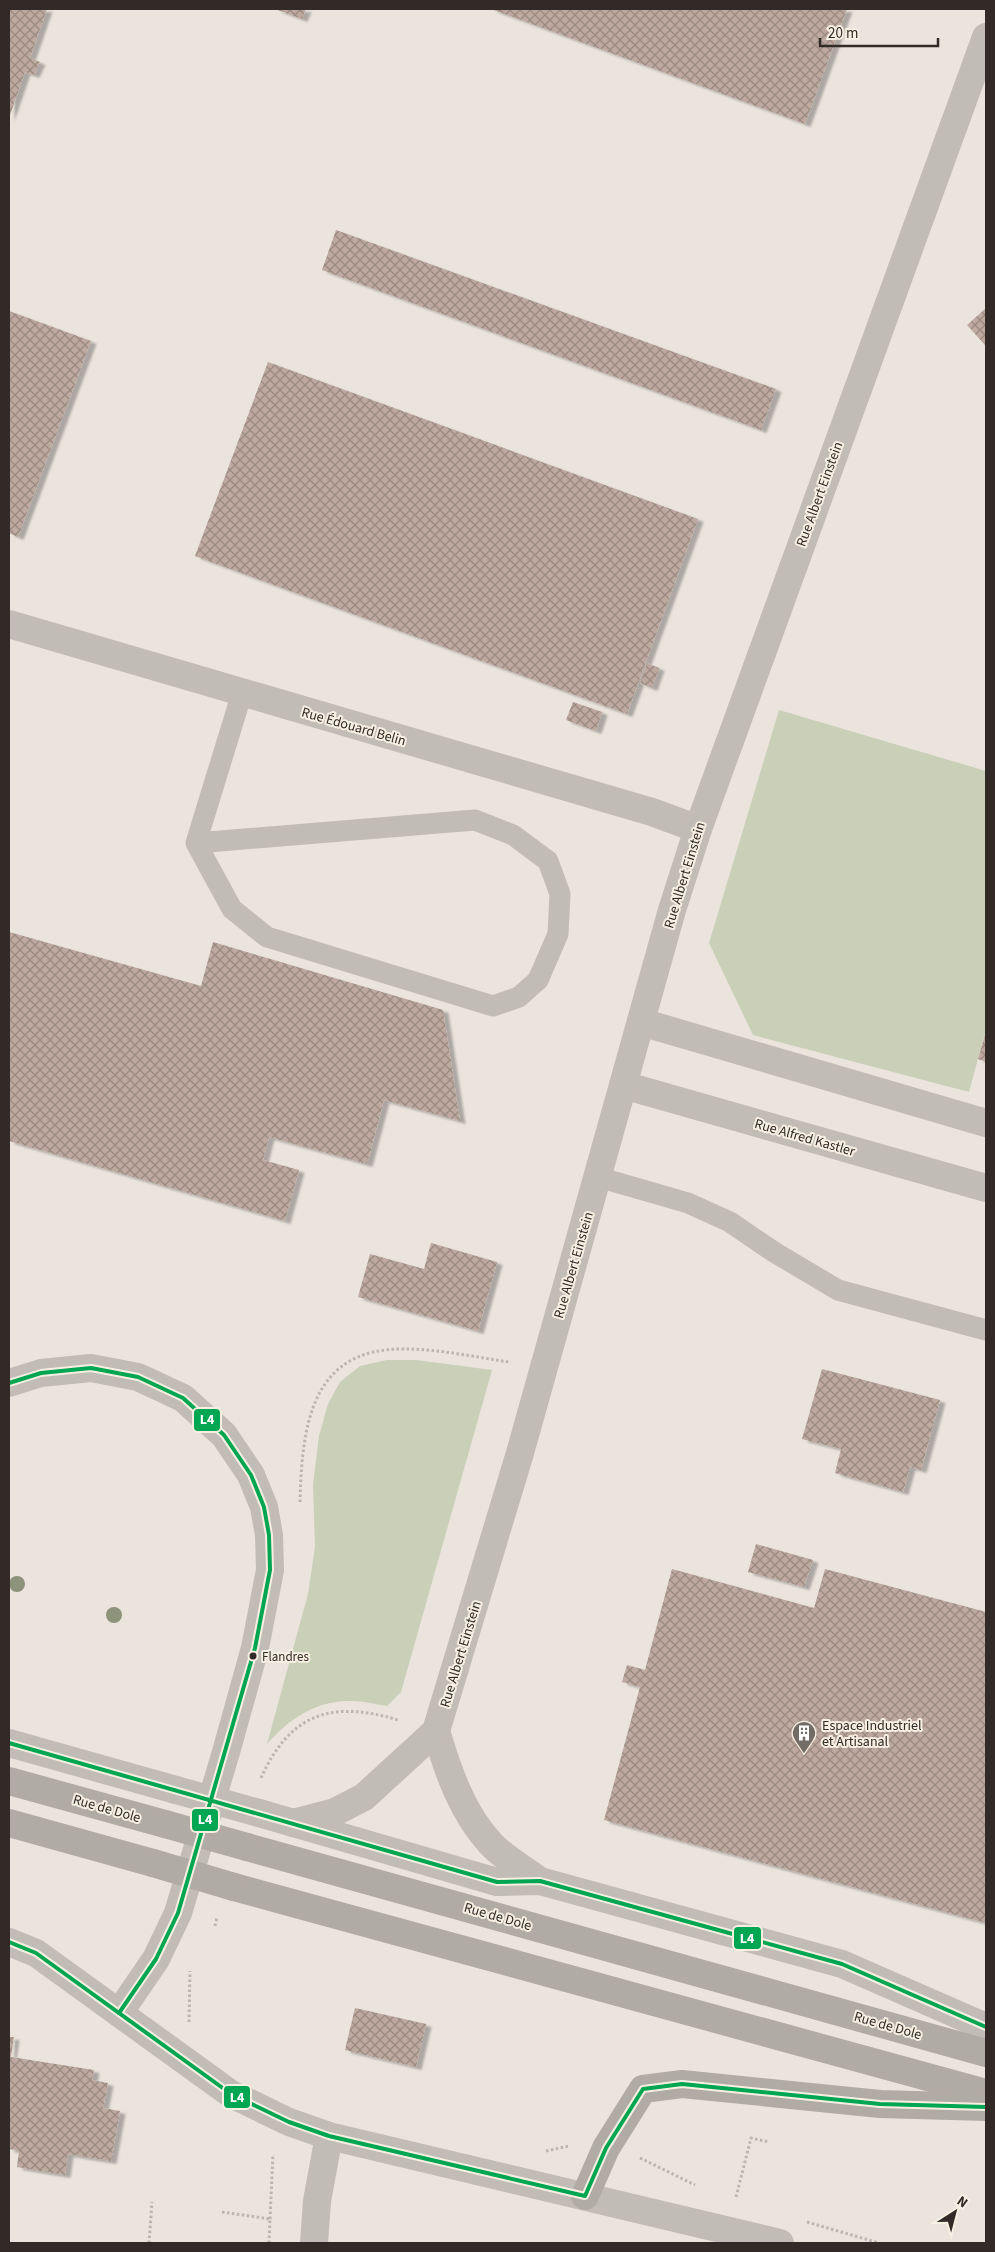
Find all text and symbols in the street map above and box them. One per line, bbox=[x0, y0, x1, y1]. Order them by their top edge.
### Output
scale bar bbox=[820, 15, 938, 47]
text: 20 m bbox=[828, 23, 858, 44]
street label: Rue Albert Einstein bbox=[792, 439, 848, 550]
street label: Rue Édouard Belin bbox=[299, 703, 408, 751]
street label: Rue Albert Einstein bbox=[659, 820, 711, 931]
street label: Rue Alfred Kastler bbox=[752, 1114, 857, 1162]
street label: Rue Albert Einstein bbox=[549, 1210, 599, 1321]
line badge: L4 bbox=[193, 1408, 221, 1432]
text: L4 bbox=[200, 1410, 215, 1430]
street label: Rue Albert Einstein bbox=[435, 1599, 487, 1710]
place label: Flandres bbox=[262, 1648, 309, 1666]
marker: Flandres bbox=[248, 1651, 258, 1661]
place label: Espace Industriel et Artisanal bbox=[822, 1716, 922, 1752]
building icon: Espace Industriel et Artisanal bbox=[791, 1720, 817, 1754]
street label: Rue de Dole bbox=[71, 1790, 143, 1828]
line badge: L4 bbox=[191, 1808, 219, 1832]
text: L4 bbox=[198, 1810, 213, 1830]
street label: Rue de Dole bbox=[462, 1898, 534, 1936]
line badge: L4 bbox=[733, 1926, 762, 1950]
text: L4 bbox=[740, 1929, 755, 1949]
street label: Rue de Dole bbox=[852, 2007, 924, 2045]
line badge: L4 bbox=[223, 2085, 251, 2109]
text: L4 bbox=[230, 2088, 245, 2108]
north arrow bbox=[930, 2187, 980, 2237]
text: N bbox=[952, 2191, 972, 2213]

